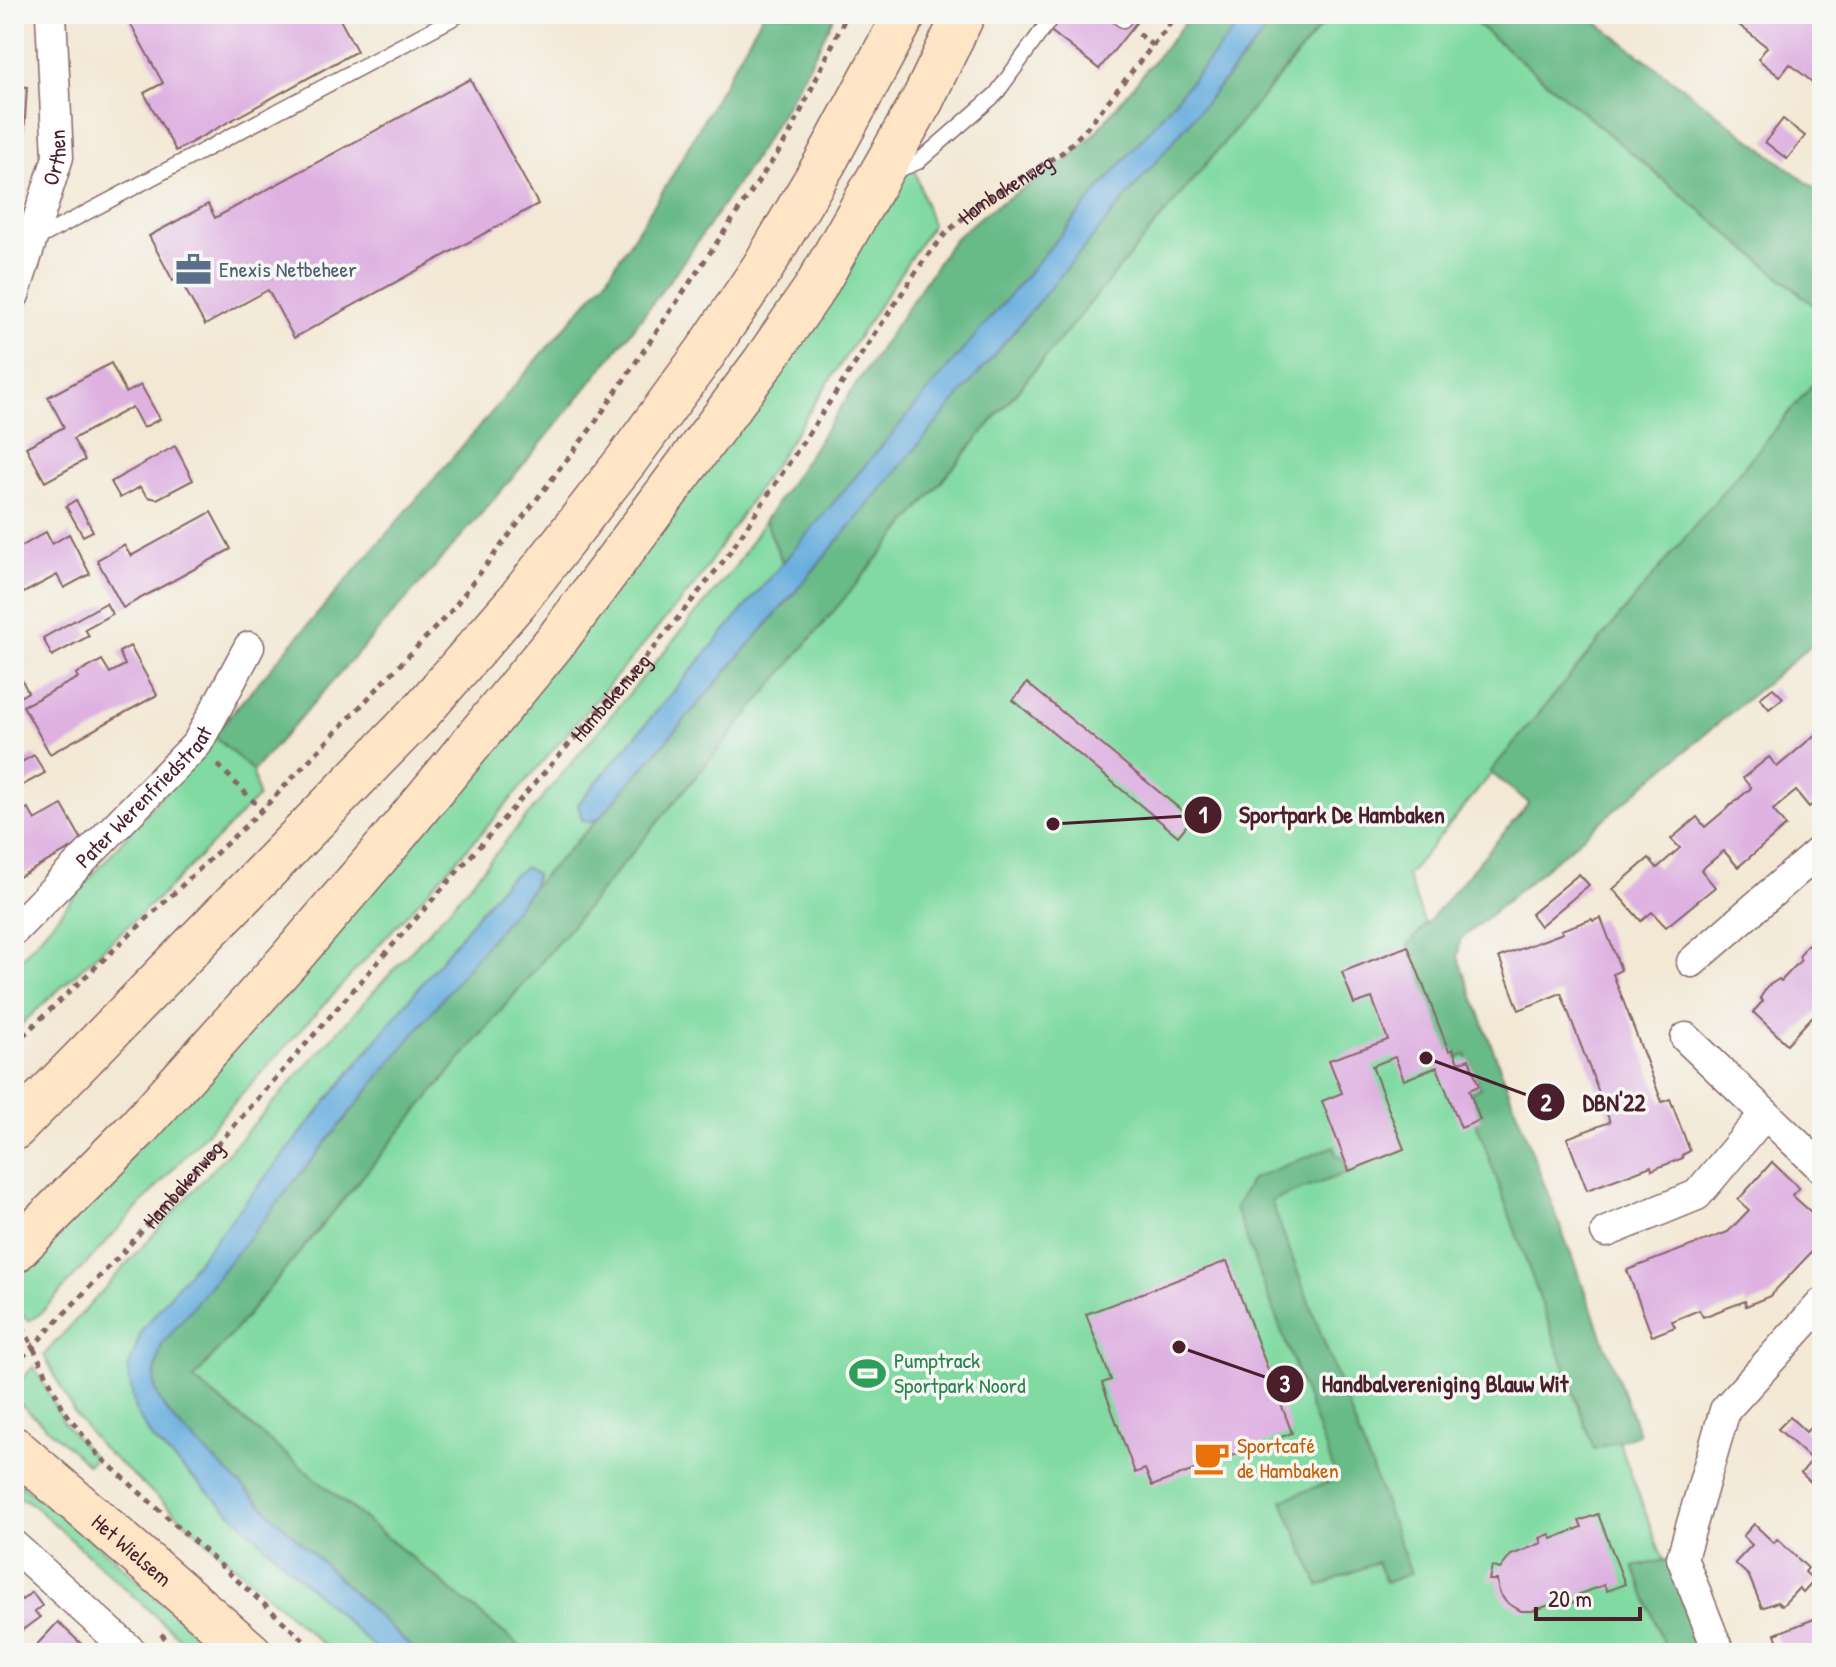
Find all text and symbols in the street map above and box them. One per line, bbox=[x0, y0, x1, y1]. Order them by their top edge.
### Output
street label: Orthen bbox=[35, 129, 73, 189]
street label: Hambakenweg bbox=[951, 147, 1059, 231]
office icon: Enexis Netbeheer bbox=[174, 250, 212, 288]
place label: Enexis Netbeheer bbox=[219, 254, 357, 284]
street label: Hambakenweg bbox=[563, 647, 657, 748]
street label: Pater Werenfriedstraat bbox=[68, 720, 219, 874]
callout: Sportpark De Hambaken bbox=[1183, 791, 1461, 839]
text: 1 bbox=[1199, 798, 1208, 830]
text: Sportpark De Hambaken bbox=[1239, 798, 1445, 831]
callout: DBN'22 bbox=[1526, 1078, 1661, 1126]
text: 2 bbox=[1540, 1086, 1552, 1118]
text: DBN'22 bbox=[1583, 1086, 1646, 1118]
street label: Hambakenweg bbox=[136, 1134, 230, 1235]
place label: Pumptrack Sportpark Noord bbox=[894, 1345, 1026, 1400]
sports icon: Pumptrack Sportpark Noord bbox=[849, 1354, 887, 1392]
callout: Handbalvereniging Blauw Wit bbox=[1265, 1360, 1584, 1408]
text: 3 bbox=[1280, 1367, 1291, 1399]
text: Handbalvereniging Blauw Wit bbox=[1322, 1367, 1569, 1400]
place label: Sportcafé de Hambaken bbox=[1237, 1430, 1339, 1485]
cafe icon: Sportcafé de Hambaken bbox=[1192, 1439, 1230, 1477]
street label: Het Wielsem bbox=[85, 1507, 179, 1593]
scale bar bbox=[1536, 1571, 1640, 1621]
text: 20 m bbox=[1548, 1582, 1592, 1614]

